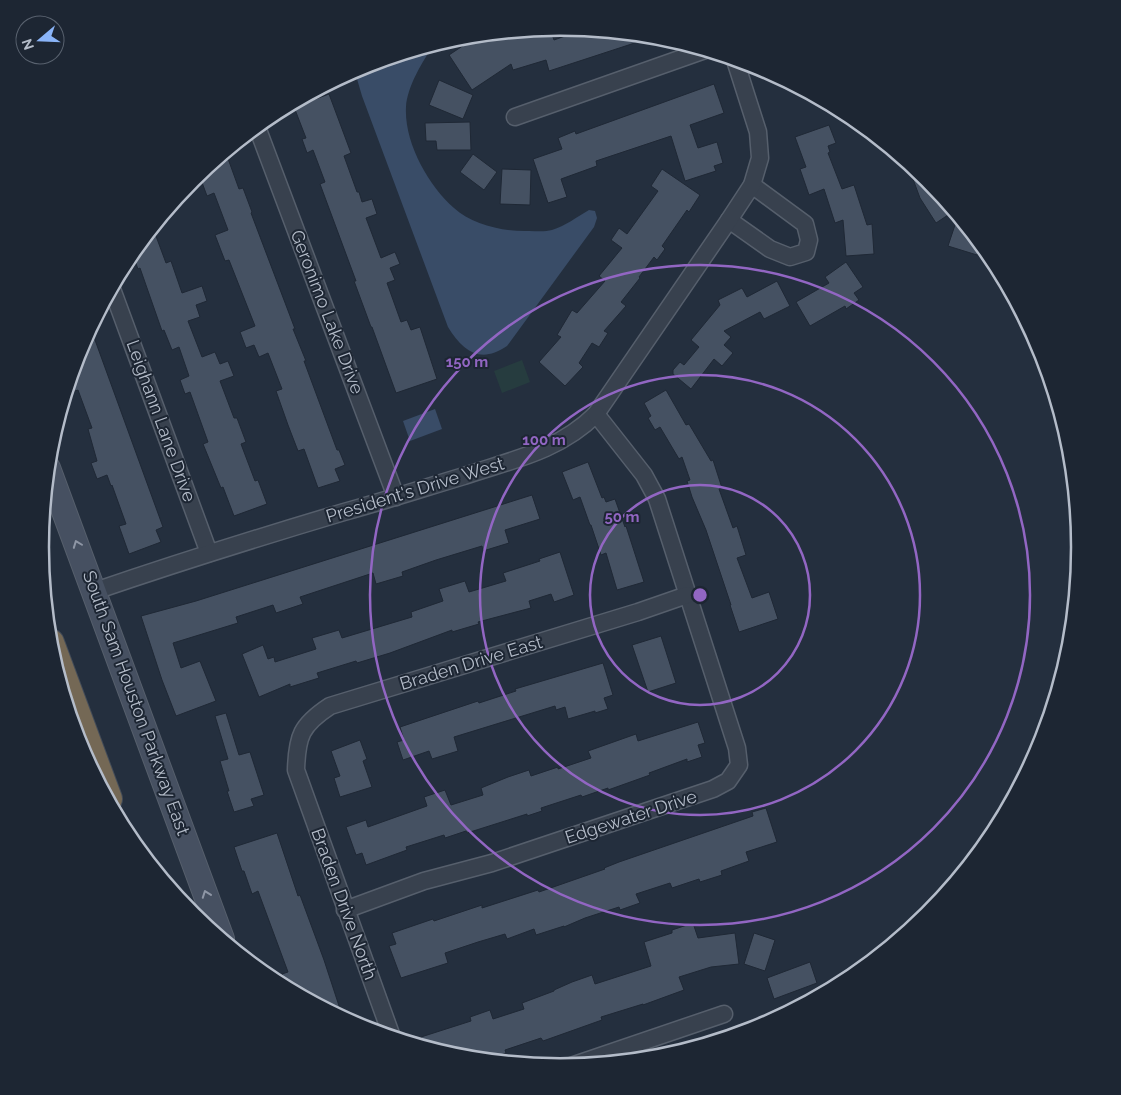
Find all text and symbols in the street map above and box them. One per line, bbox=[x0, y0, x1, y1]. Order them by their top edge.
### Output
north arrow bbox=[15, 15, 65, 65]
text: N bbox=[18, 37, 37, 52]
street label: Geronimo Lake Drive bbox=[287, 227, 369, 397]
street label: Leighann Lane Drive bbox=[122, 337, 201, 505]
text: 150 m bbox=[446, 353, 488, 371]
text: 100 m bbox=[522, 431, 566, 449]
street label: President's Drive West bbox=[323, 452, 506, 527]
text: 50 m bbox=[604, 508, 640, 526]
one-way arrow bbox=[73, 540, 83, 549]
street label: South Sam Houston Parkway East bbox=[79, 568, 194, 838]
centre of rings bbox=[691, 586, 709, 604]
street label: Braden Drive East bbox=[397, 631, 545, 694]
street label: Edgewater Drive bbox=[562, 785, 700, 848]
street label: Braden Drive North bbox=[307, 825, 382, 982]
one-way arrow bbox=[202, 890, 212, 898]

